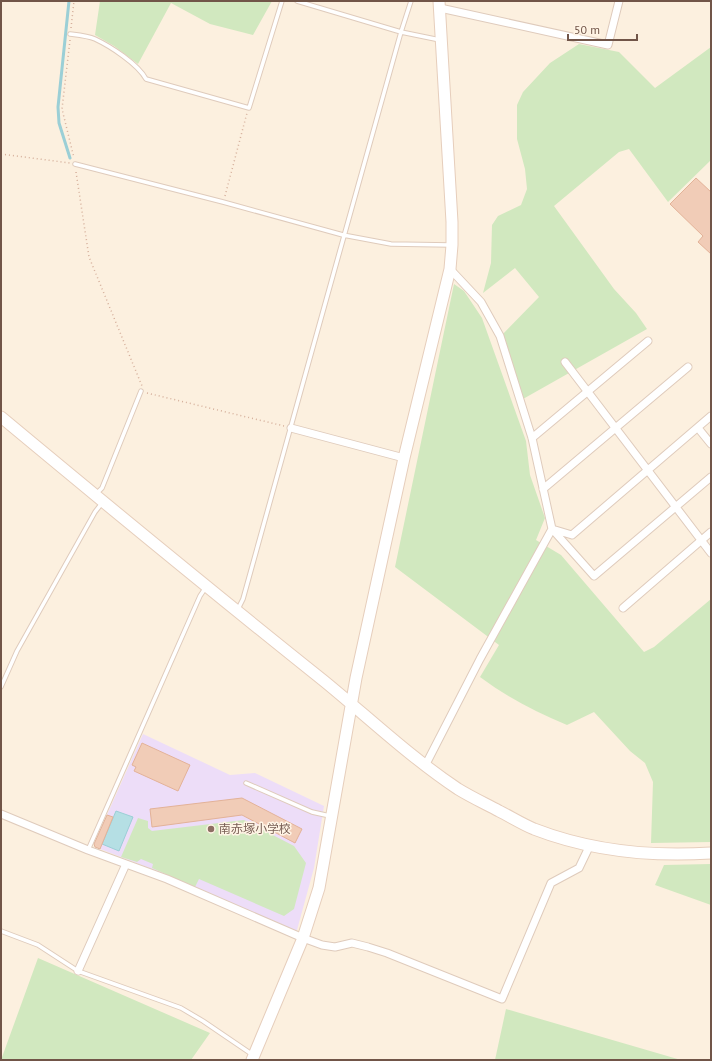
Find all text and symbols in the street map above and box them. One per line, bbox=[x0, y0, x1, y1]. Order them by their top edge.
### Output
scale bar bbox=[568, 16, 637, 42]
text: 50 m bbox=[574, 22, 600, 37]
place label: 南赤塚小学校 bbox=[219, 821, 291, 836]
marker: 南赤塚小学校 bbox=[206, 824, 216, 834]

